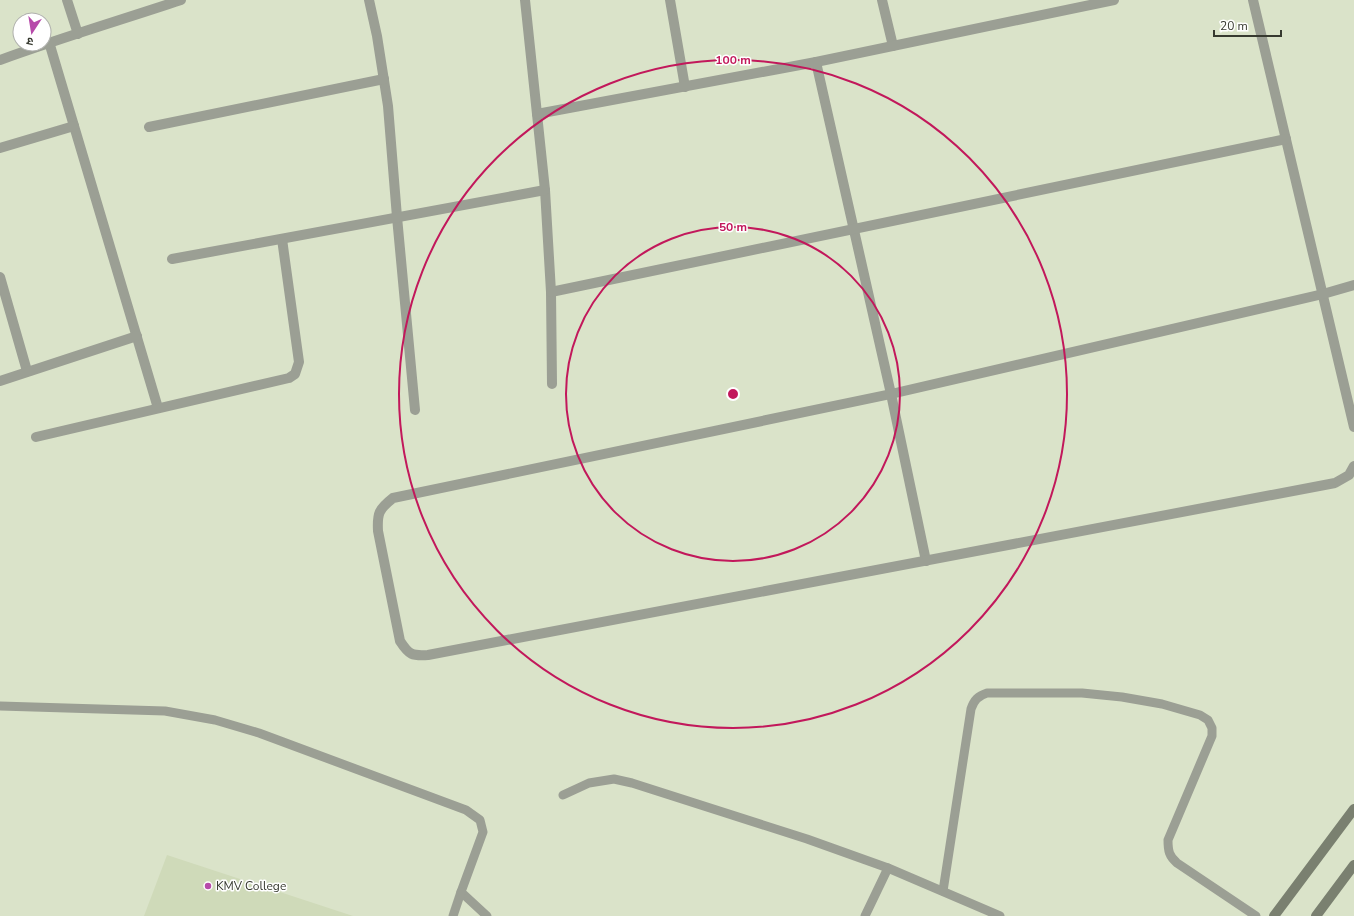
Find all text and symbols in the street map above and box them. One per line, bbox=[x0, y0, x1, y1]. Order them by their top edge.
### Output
north arrow bbox=[12, 12, 52, 52]
scale bar bbox=[1214, 12, 1281, 38]
text: 20 m bbox=[1220, 18, 1248, 34]
text: उ bbox=[25, 33, 35, 49]
text: 100 m bbox=[715, 52, 751, 68]
text: 50 m bbox=[719, 219, 747, 235]
centre of rings bbox=[726, 387, 740, 401]
place label: KMV College bbox=[216, 878, 286, 894]
marker: KMV College bbox=[203, 881, 213, 891]

